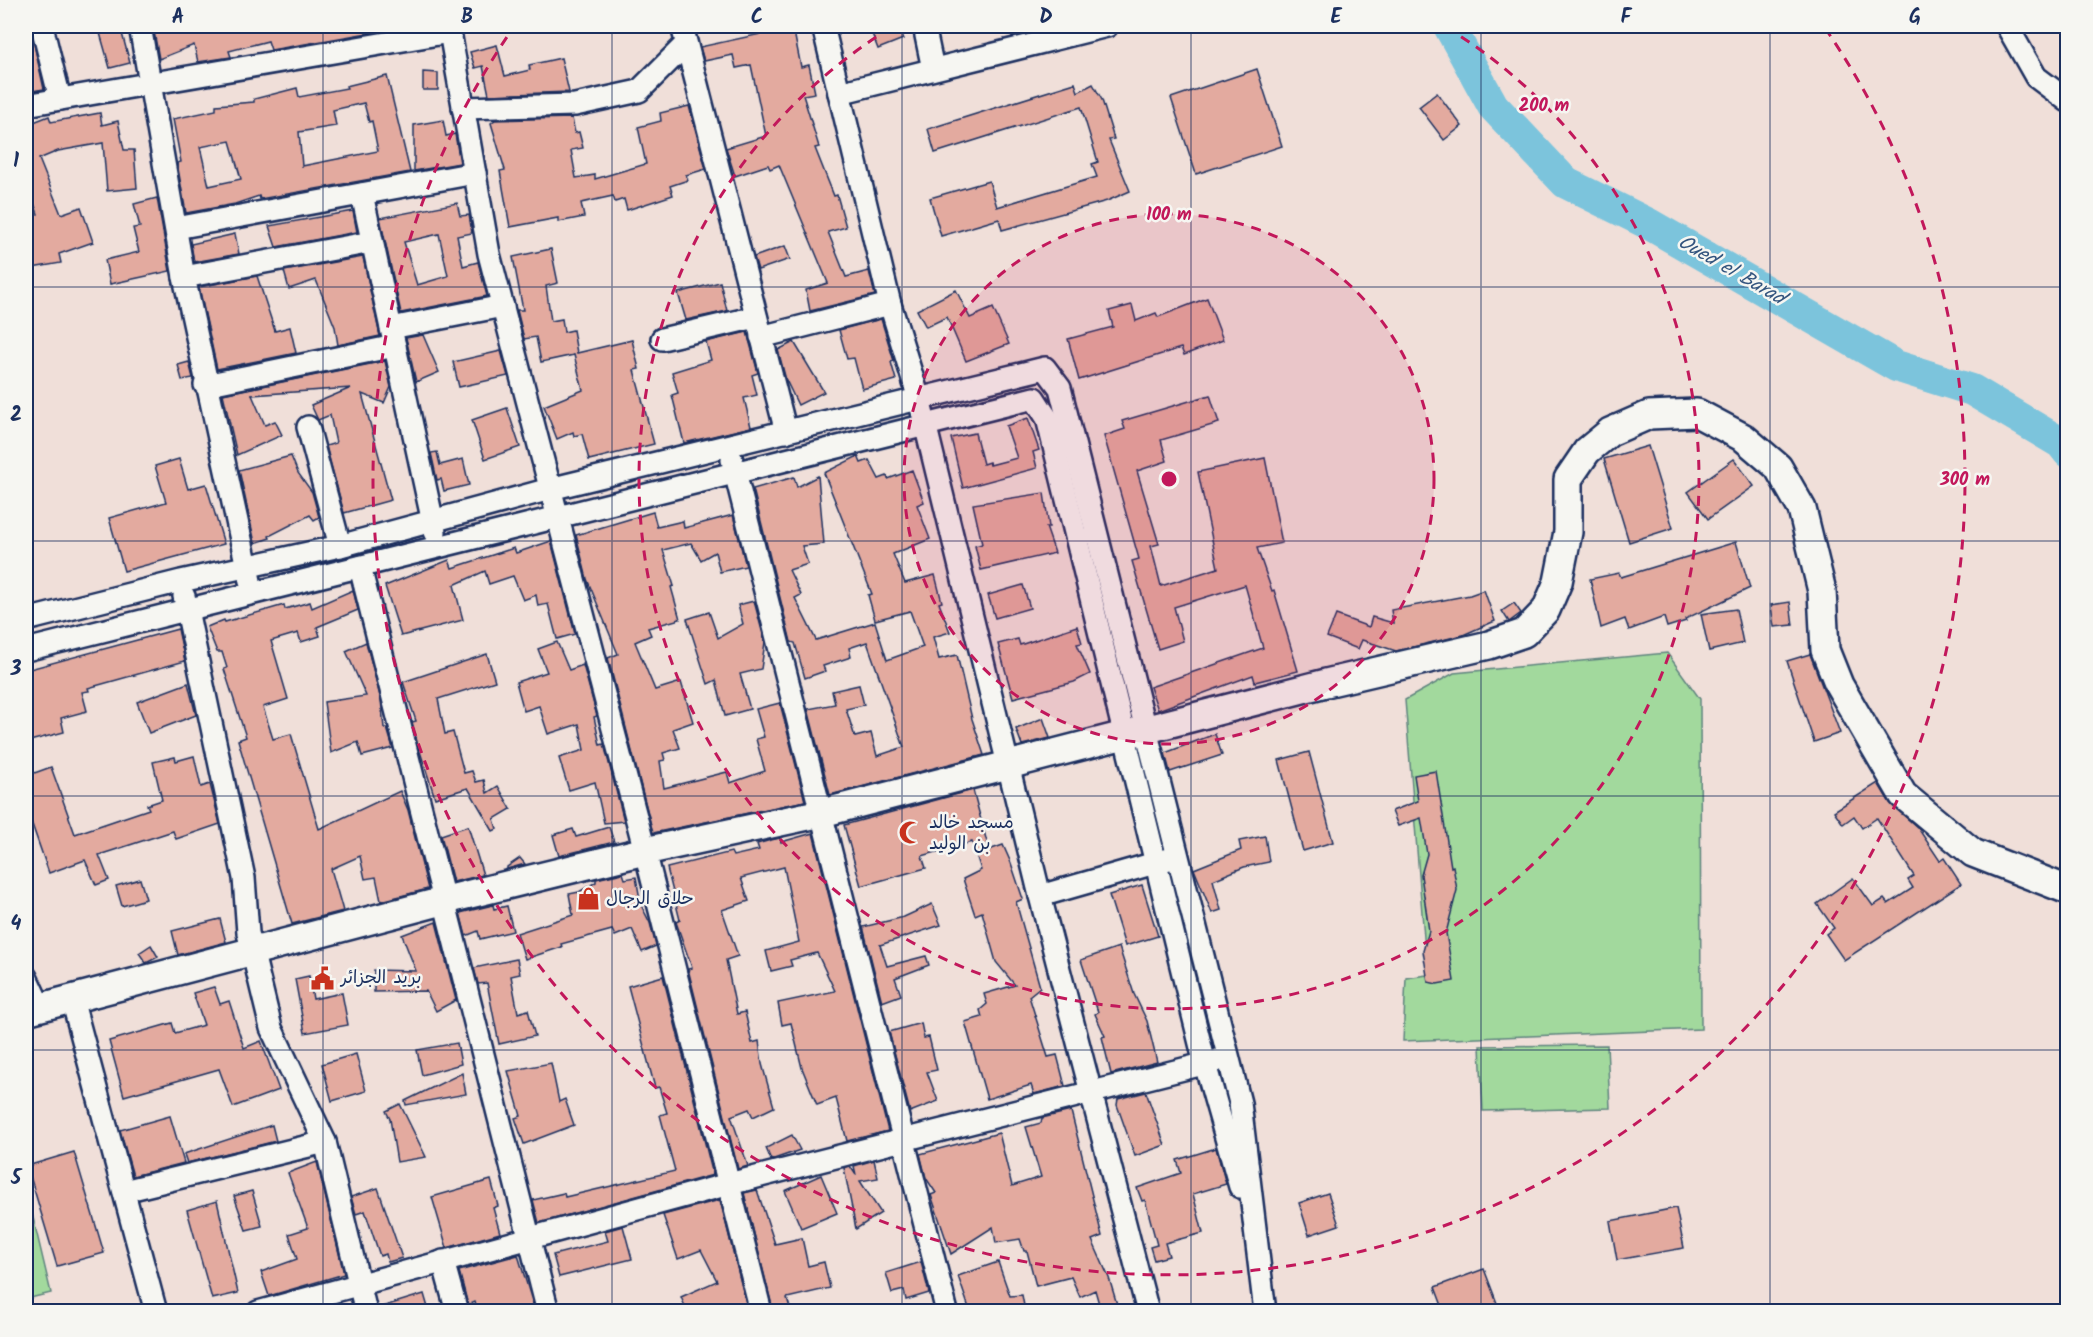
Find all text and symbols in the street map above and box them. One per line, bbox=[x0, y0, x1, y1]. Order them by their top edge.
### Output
text: A bbox=[172, 2, 184, 34]
text: B bbox=[461, 2, 473, 34]
text: C bbox=[751, 2, 763, 34]
text: D bbox=[1039, 2, 1053, 34]
text: E bbox=[1330, 2, 1342, 34]
text: F bbox=[1621, 2, 1633, 34]
text: G bbox=[1909, 2, 1921, 34]
text: 200 m bbox=[1519, 92, 1570, 121]
text: 1 bbox=[13, 146, 19, 178]
text: 100 m bbox=[1146, 201, 1192, 230]
water label: Oued el Barad bbox=[1672, 227, 1795, 317]
text: 2 bbox=[10, 400, 22, 432]
text: 300 m bbox=[1939, 466, 1990, 495]
centre of rings bbox=[1159, 469, 1179, 489]
text: 3 bbox=[10, 654, 22, 686]
place label: مسجد خالد بن الوليد bbox=[929, 809, 1014, 859]
mosque icon: مسجد خالد بن الوليد bbox=[898, 820, 924, 846]
place label: حلاق الرجال bbox=[606, 885, 694, 914]
shop icon: حلاق الرجال bbox=[575, 886, 601, 912]
text: 4 bbox=[11, 909, 22, 941]
place label: بريد الجزائر bbox=[339, 964, 422, 993]
public building icon: بريد الجزائر bbox=[310, 965, 336, 991]
text: 5 bbox=[10, 1163, 23, 1195]

